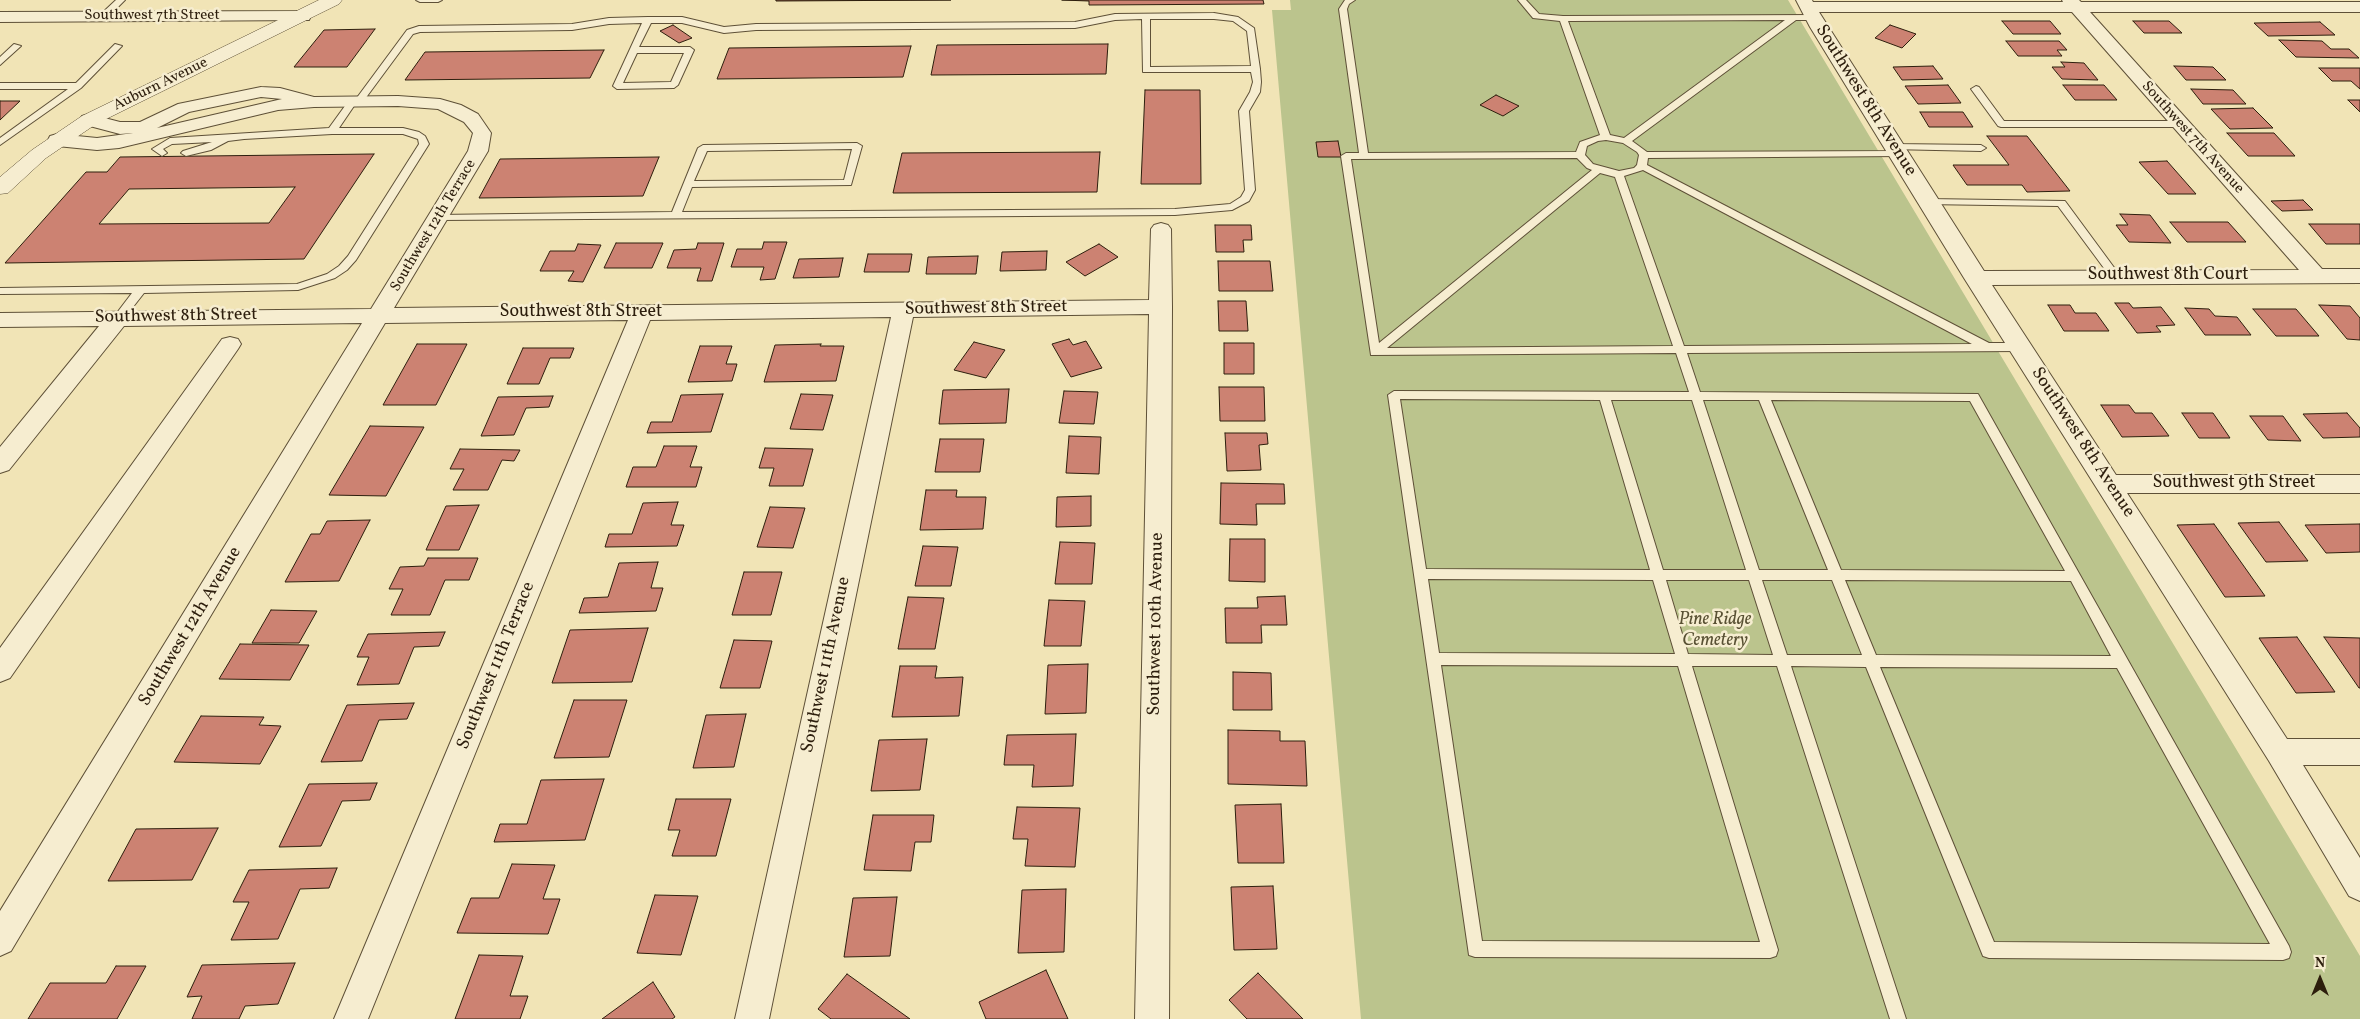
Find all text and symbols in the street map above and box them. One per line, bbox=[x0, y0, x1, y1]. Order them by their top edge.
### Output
street label: Southwest 7th Street bbox=[84, 7, 220, 25]
street label: Southwest 8th Avenue bbox=[1810, 21, 1920, 181]
street label: Auburn Avenue bbox=[111, 54, 211, 116]
street label: Southwest 7th Avenue bbox=[2137, 78, 2247, 198]
street label: Southwest 12th Terrace bbox=[387, 156, 481, 296]
street label: Southwest 8th Court bbox=[2087, 265, 2249, 287]
street label: Southwest 8th Street bbox=[904, 297, 1068, 321]
street label: Southwest 8th Street bbox=[500, 302, 662, 324]
street label: Southwest 8th Street bbox=[94, 305, 258, 329]
street label: Southwest 8th Avenue bbox=[2025, 364, 2139, 522]
street label: Southwest 9th Street bbox=[2152, 473, 2316, 495]
street label: Southwest 10th Avenue bbox=[1145, 532, 1169, 716]
street label: Southwest 12th Avenue bbox=[135, 543, 247, 711]
street label: Southwest 11th Avenue bbox=[798, 575, 856, 755]
street label: Southwest 11th Terrace bbox=[453, 579, 541, 753]
park label: Pine Ridge Cemetery bbox=[1679, 610, 1751, 652]
north arrow bbox=[2295, 954, 2345, 1004]
text: N bbox=[2315, 954, 2325, 973]

